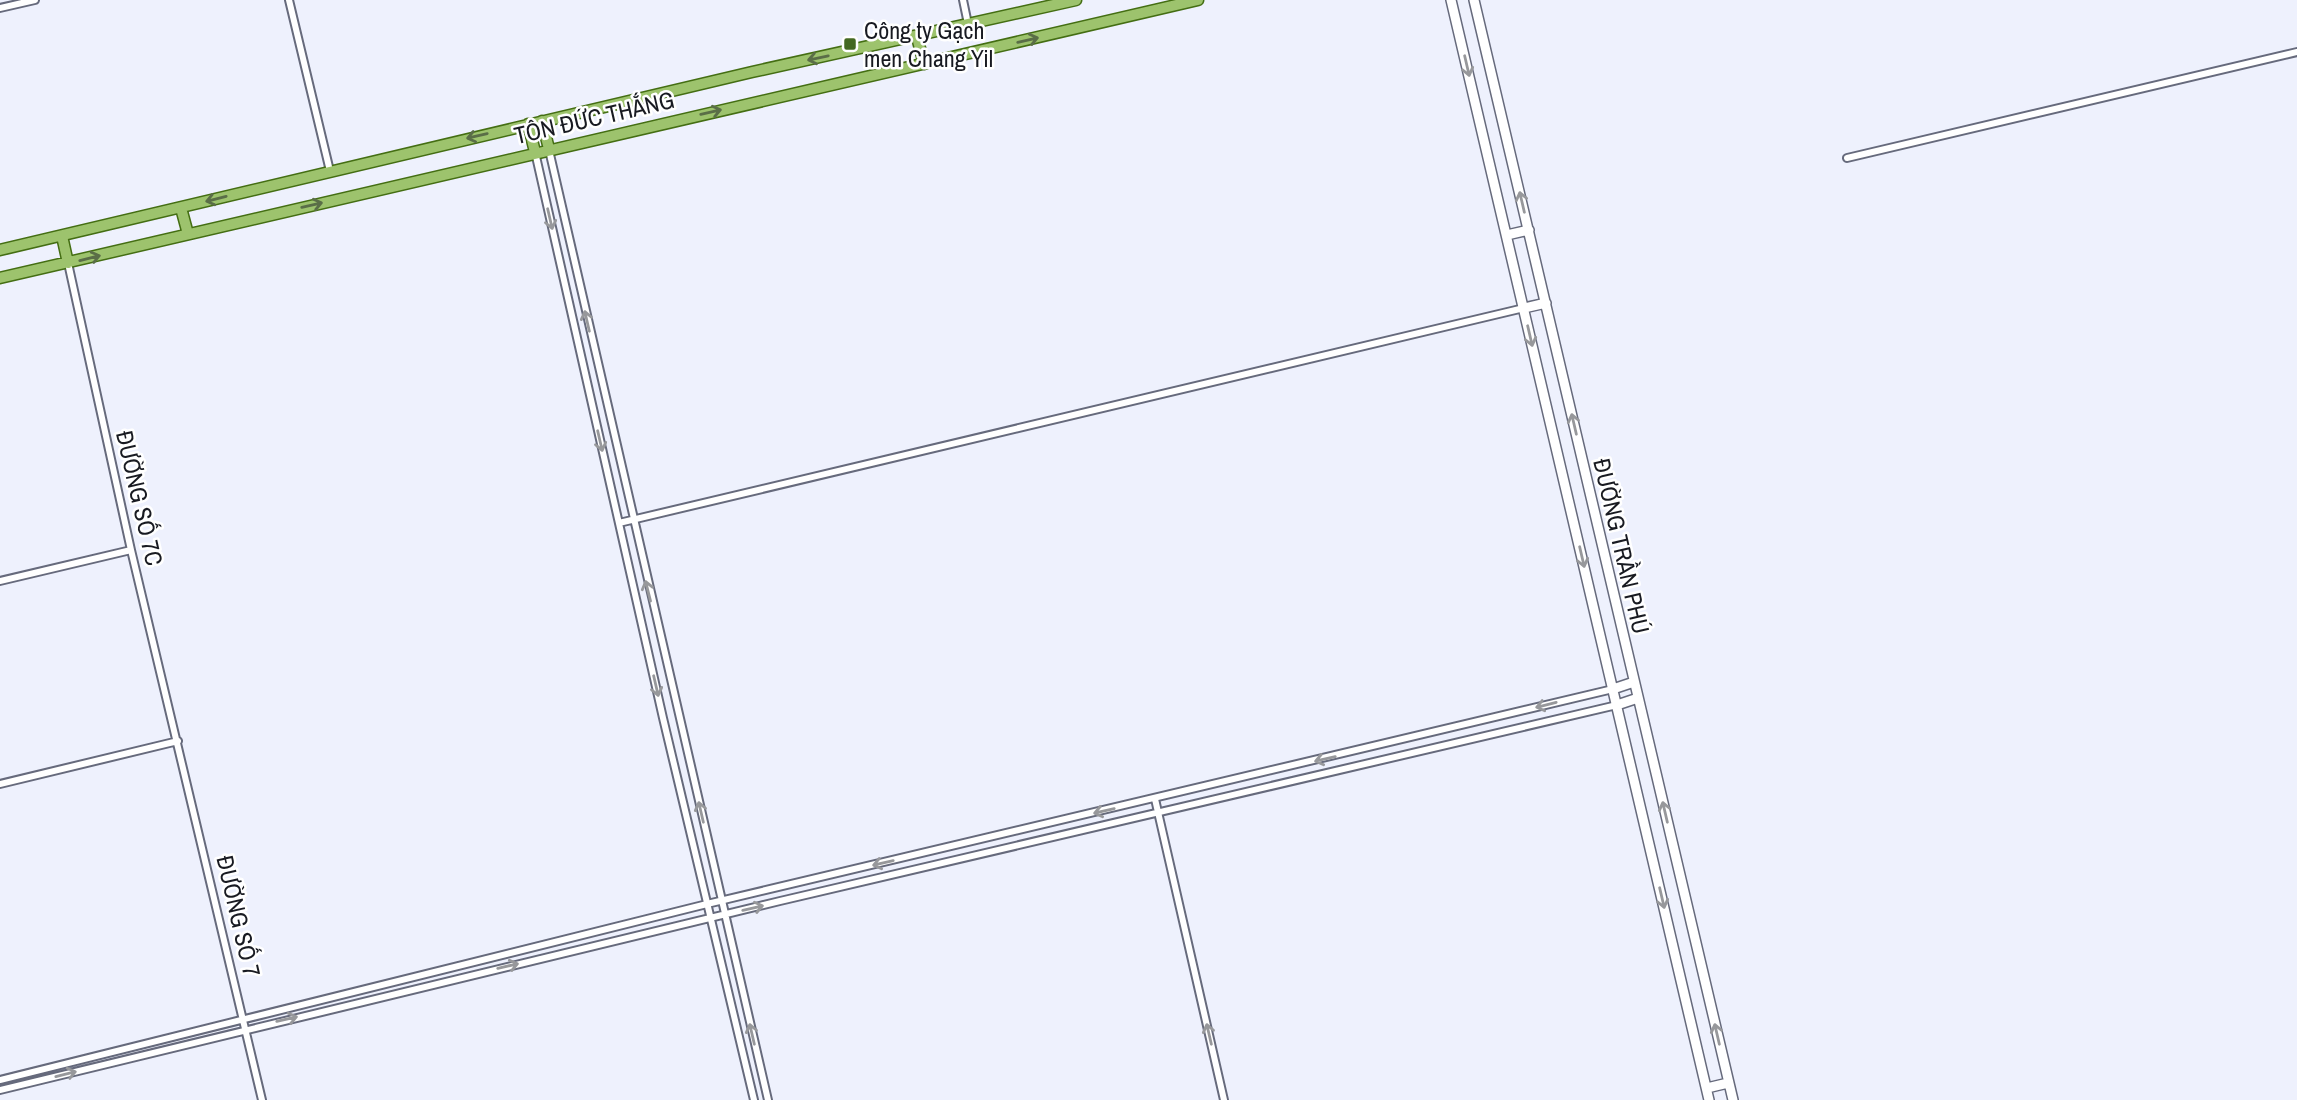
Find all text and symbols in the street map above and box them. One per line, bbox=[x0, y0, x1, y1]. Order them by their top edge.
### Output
place label: Công ty Gạch men Chang Yil bbox=[864, 14, 993, 74]
one-way arrow bbox=[1016, 33, 1039, 46]
marker: Công ty Gạch men Chang Yil bbox=[842, 36, 858, 52]
one-way arrow bbox=[807, 52, 830, 66]
one-way arrow bbox=[1460, 54, 1474, 77]
street label: TÔN ĐỨC THẮNG bbox=[511, 83, 677, 151]
one-way arrow bbox=[699, 105, 722, 119]
one-way arrow bbox=[466, 130, 489, 144]
one-way arrow bbox=[1515, 191, 1528, 214]
one-way arrow bbox=[205, 193, 228, 206]
one-way arrow bbox=[300, 197, 323, 211]
one-way arrow bbox=[544, 207, 557, 230]
one-way arrow bbox=[79, 251, 101, 264]
one-way arrow bbox=[580, 310, 594, 333]
one-way arrow bbox=[1524, 324, 1537, 346]
one-way arrow bbox=[1567, 413, 1580, 436]
street label: ĐƯỜNG SỐ 7C bbox=[109, 427, 171, 569]
one-way arrow bbox=[594, 429, 608, 452]
street label: ĐƯỜNG TRẦN PHÚ bbox=[1586, 455, 1658, 637]
one-way arrow bbox=[1576, 545, 1589, 568]
one-way arrow bbox=[641, 580, 654, 602]
one-way arrow bbox=[649, 674, 663, 697]
one-way arrow bbox=[1536, 699, 1558, 712]
one-way arrow bbox=[1314, 752, 1337, 766]
one-way arrow bbox=[694, 801, 707, 824]
one-way arrow bbox=[1658, 801, 1671, 824]
one-way arrow bbox=[1093, 805, 1116, 818]
street label: ĐƯỜNG SỐ 7 bbox=[210, 852, 269, 980]
one-way arrow bbox=[872, 857, 894, 870]
one-way arrow bbox=[1656, 886, 1670, 909]
one-way arrow bbox=[742, 901, 764, 914]
one-way arrow bbox=[496, 959, 519, 972]
one-way arrow bbox=[275, 1012, 298, 1025]
one-way arrow bbox=[745, 1023, 758, 1045]
one-way arrow bbox=[1202, 1023, 1215, 1045]
one-way arrow bbox=[1710, 1023, 1723, 1045]
one-way arrow bbox=[54, 1067, 77, 1080]

